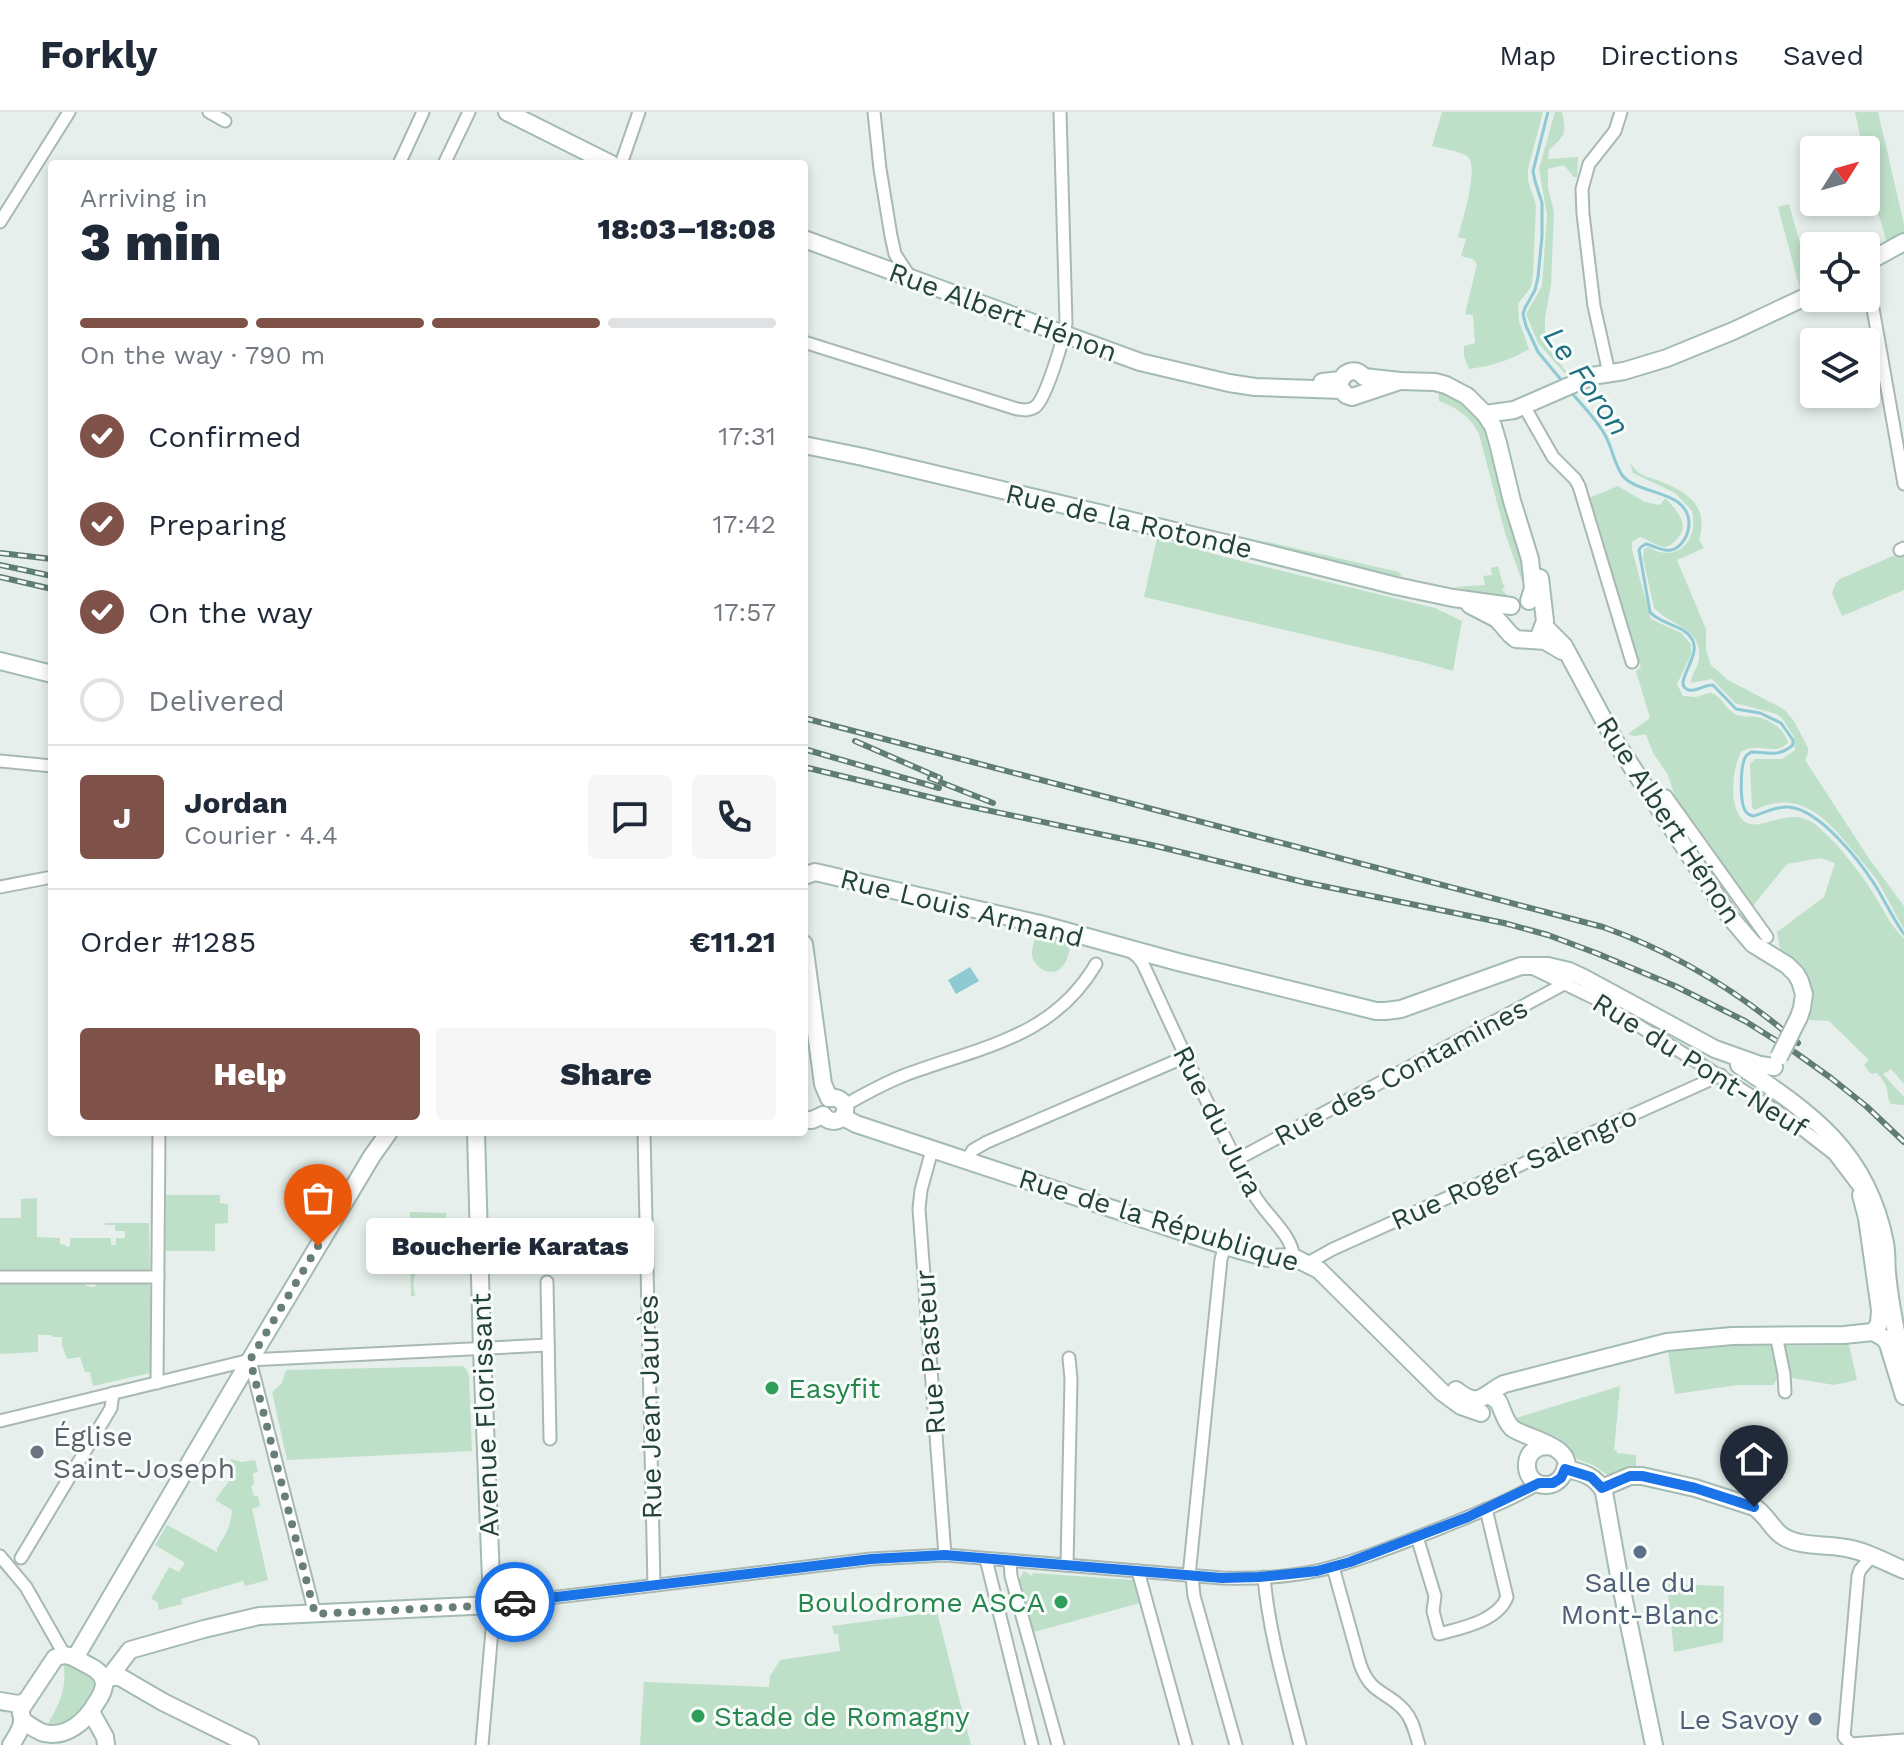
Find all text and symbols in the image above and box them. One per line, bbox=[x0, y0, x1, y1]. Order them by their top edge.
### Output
text: Forkly bbox=[40, 33, 157, 77]
text: Map bbox=[1499, 39, 1556, 72]
text: Directions bbox=[1600, 39, 1739, 72]
text: Saved bbox=[1783, 39, 1864, 72]
north arrow bbox=[1800, 136, 1880, 216]
map controls bbox=[1800, 136, 1880, 408]
text: Arriving in bbox=[80, 183, 208, 213]
text: 18:03–18:08 bbox=[598, 211, 776, 246]
text: 3 min bbox=[80, 212, 222, 273]
button: locate bbox=[1800, 232, 1880, 312]
street label: Rue Albert Hénon bbox=[884, 255, 1122, 369]
water label: Le Foron bbox=[1537, 320, 1637, 442]
button: layers bbox=[1800, 328, 1880, 408]
text: On the way · 790 m bbox=[80, 340, 325, 370]
icon: check bbox=[80, 414, 124, 458]
text: Confirmed bbox=[148, 419, 302, 454]
text: 17:31 bbox=[718, 421, 776, 451]
street label: Rue de la Rotonde bbox=[1002, 477, 1256, 565]
icon: check bbox=[80, 502, 124, 546]
text: Preparing bbox=[148, 507, 286, 542]
text: 17:42 bbox=[713, 509, 776, 539]
icon: check bbox=[80, 590, 124, 634]
text: On the way bbox=[148, 595, 313, 630]
text: 17:57 bbox=[714, 597, 776, 627]
text: Delivered bbox=[148, 683, 285, 718]
street label: Rue Albert Hénon bbox=[1590, 710, 1748, 930]
button: chat bbox=[588, 775, 672, 859]
button: phone bbox=[692, 775, 776, 859]
text: Jordan bbox=[184, 785, 288, 820]
text: J bbox=[113, 800, 131, 835]
text: Courier · 4.4 bbox=[184, 820, 338, 850]
street label: Rue Louis Armand bbox=[837, 862, 1087, 954]
text: Order #1285 bbox=[80, 924, 256, 959]
text: €11.21 bbox=[690, 924, 776, 959]
street label: Rue du Pont-Neuf bbox=[1587, 986, 1813, 1144]
street label: Rue des Contamines bbox=[1269, 991, 1533, 1153]
button: Help bbox=[80, 1028, 420, 1120]
button: Share bbox=[436, 1028, 776, 1120]
street label: Rue du Jura bbox=[1166, 1040, 1270, 1202]
street label: Rue Roger Salengro bbox=[1386, 1099, 1642, 1237]
street label: Rue de la République bbox=[1015, 1162, 1303, 1278]
pin bbox=[284, 1164, 352, 1246]
icon: bag bbox=[296, 1176, 340, 1220]
callout: Boucherie Karatas bbox=[366, 1218, 654, 1274]
text: Boucherie Karatas bbox=[391, 1231, 629, 1261]
street label: Rue Pasteur bbox=[908, 1268, 952, 1436]
street label: Avenue Florissant bbox=[464, 1292, 506, 1538]
street label: Rue Jean Jaurès bbox=[632, 1294, 668, 1520]
place label: Easyfit bbox=[788, 1372, 881, 1405]
marker: Easyfit bbox=[763, 1379, 781, 1397]
place label: Église Saint-Joseph bbox=[53, 1420, 235, 1485]
pin bbox=[1720, 1425, 1788, 1507]
icon: home bbox=[1732, 1437, 1776, 1481]
marker: Église Saint-Joseph bbox=[28, 1443, 46, 1461]
marker: Salle du Mont-Blanc bbox=[1631, 1543, 1649, 1561]
courier bbox=[475, 1562, 555, 1642]
place label: Salle du Mont-Blanc bbox=[1560, 1566, 1720, 1631]
icon: car bbox=[493, 1580, 537, 1624]
place label: Boulodrome ASCA bbox=[797, 1586, 1045, 1619]
marker: Boulodrome ASCA bbox=[1052, 1593, 1070, 1611]
place label: Stade de Romagny bbox=[714, 1700, 970, 1733]
place label: Le Savoy bbox=[1679, 1703, 1800, 1736]
marker: Stade de Romagny bbox=[689, 1707, 707, 1725]
marker: Le Savoy bbox=[1806, 1710, 1824, 1728]

